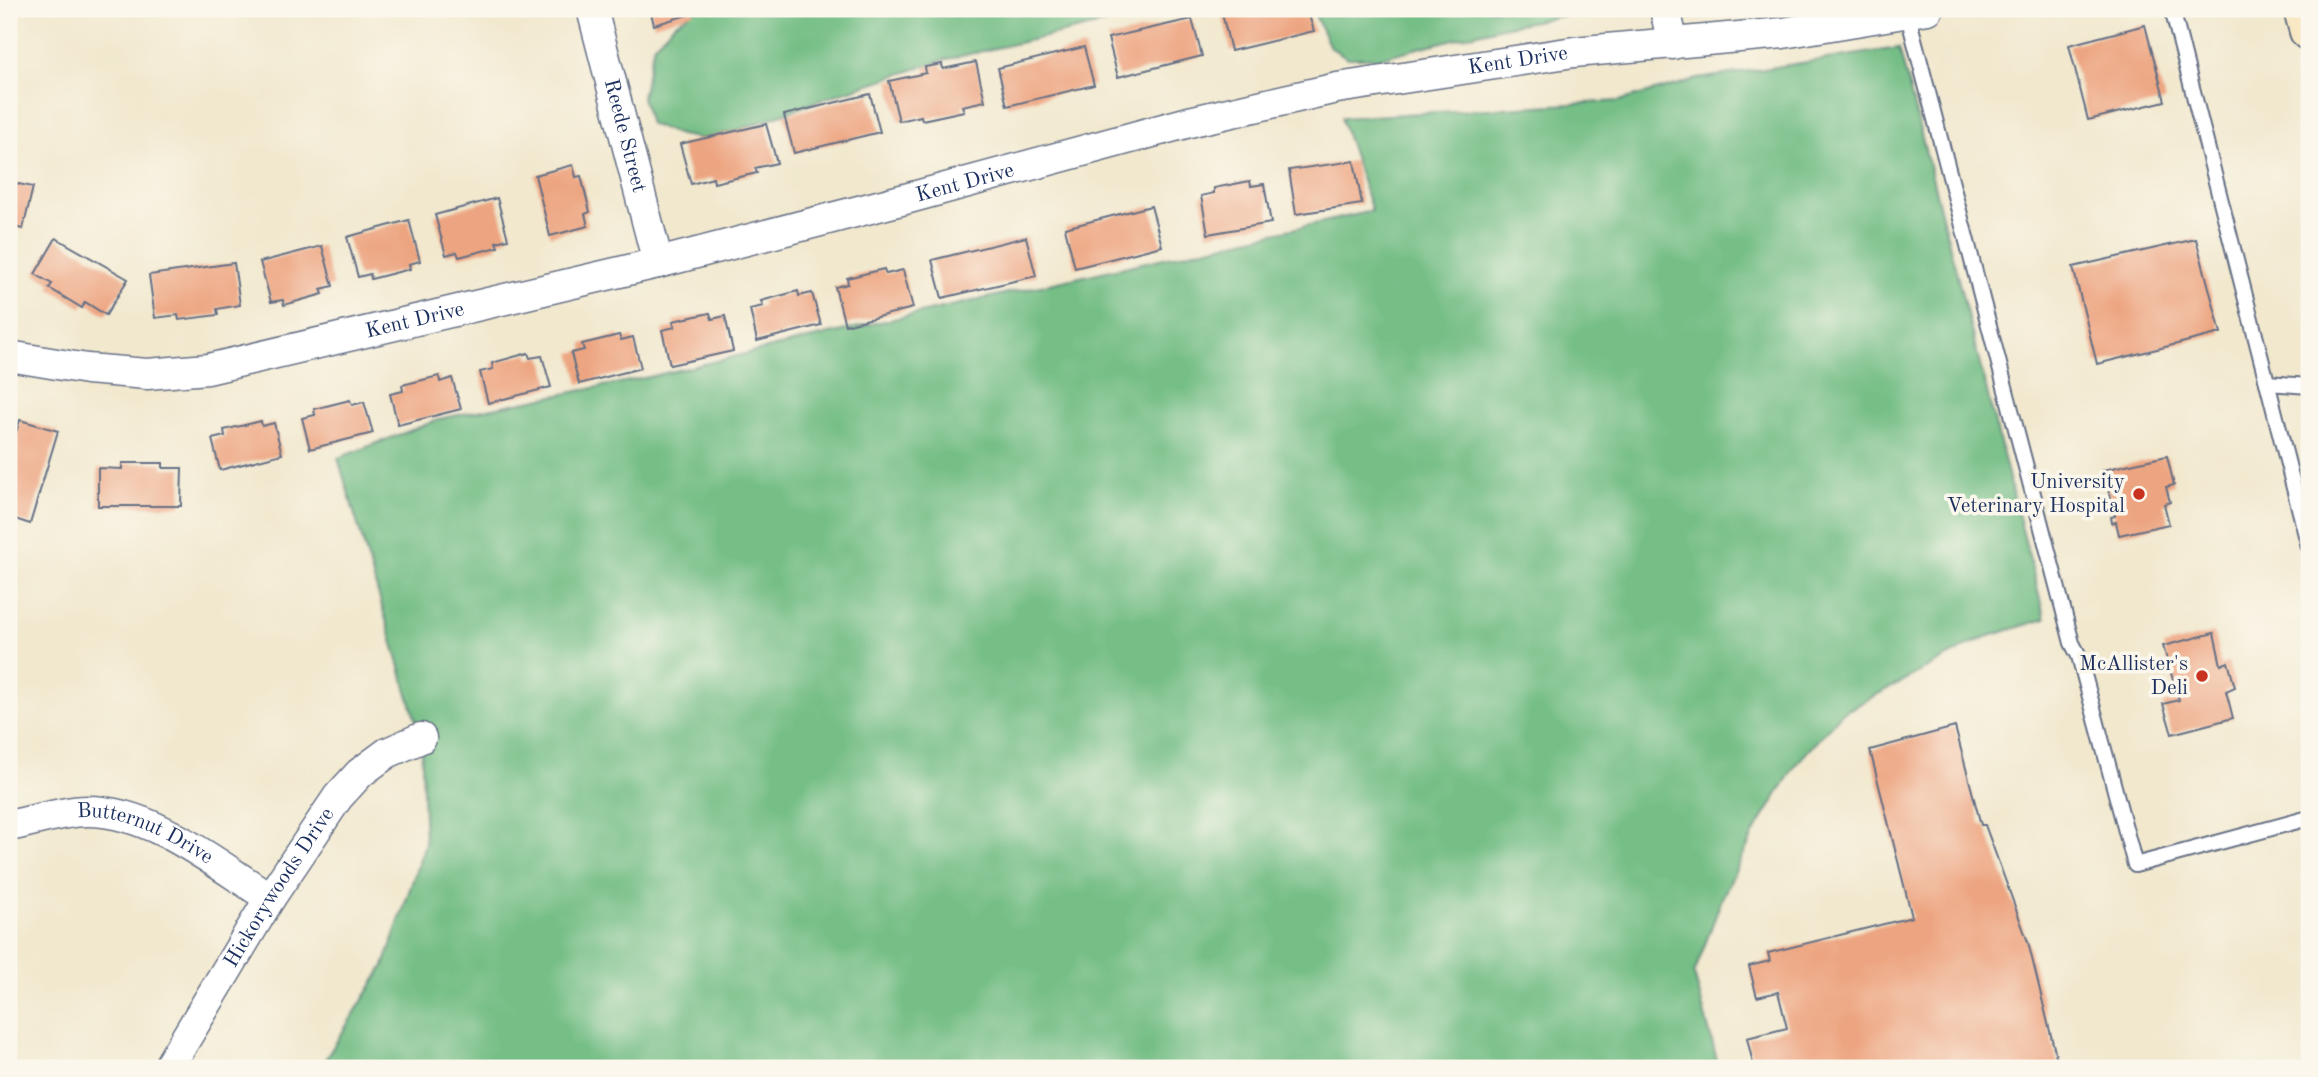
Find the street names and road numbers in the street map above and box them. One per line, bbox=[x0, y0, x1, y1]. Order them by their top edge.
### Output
street label: Kent Drive bbox=[1467, 43, 1569, 78]
street label: Reede Street bbox=[600, 77, 650, 195]
street label: Kent Drive bbox=[914, 160, 1016, 206]
street label: Kent Drive bbox=[363, 299, 466, 342]
street label: Butternut Drive bbox=[77, 800, 217, 868]
street label: Hickorywoods Drive bbox=[220, 804, 338, 971]

